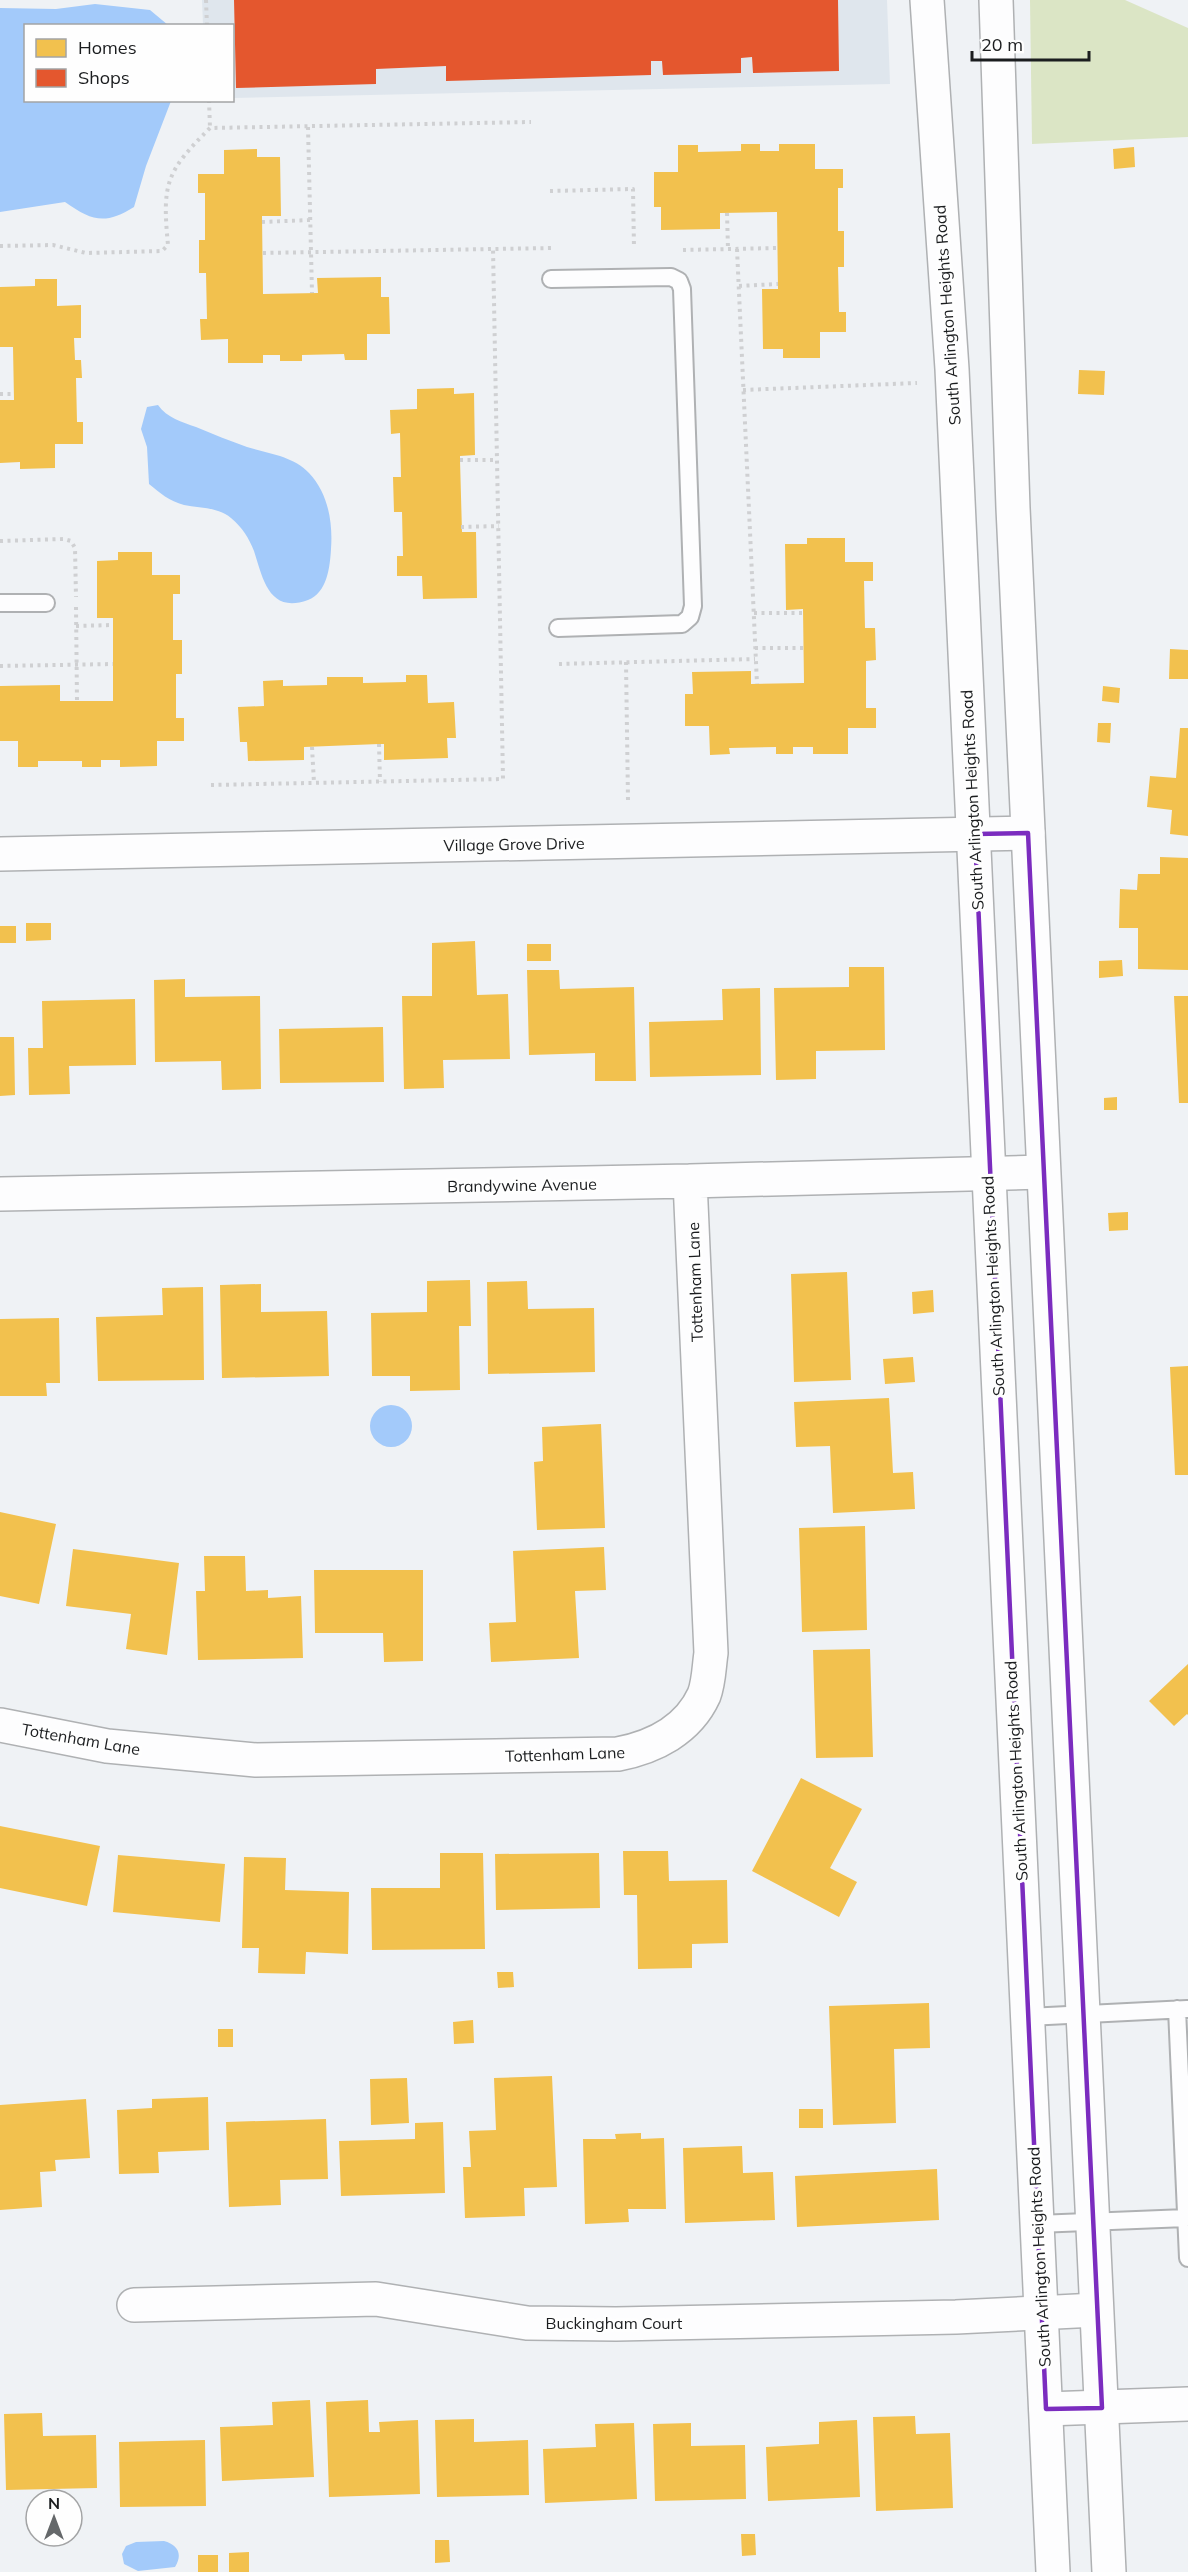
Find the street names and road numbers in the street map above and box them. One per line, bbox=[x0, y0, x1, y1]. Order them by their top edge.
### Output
street label: South Arlington Heights Road bbox=[929, 204, 965, 426]
street label: South Arlington Heights Road bbox=[956, 689, 988, 911]
street label: Village Grove Drive bbox=[443, 833, 585, 855]
street label: Brandywine Avenue bbox=[447, 1174, 597, 1196]
street label: South Arlington Heights Road bbox=[977, 1175, 1009, 1397]
street label: Tottenham Lane bbox=[683, 1222, 707, 1342]
street label: South Arlington Heights Road bbox=[1000, 1660, 1032, 1882]
street label: Tottenham Lane bbox=[20, 1719, 142, 1759]
street label: Tottenham Lane bbox=[505, 1742, 625, 1766]
street label: South Arlington Heights Road bbox=[1023, 2146, 1055, 2368]
street label: Buckingham Court bbox=[546, 2313, 683, 2333]

